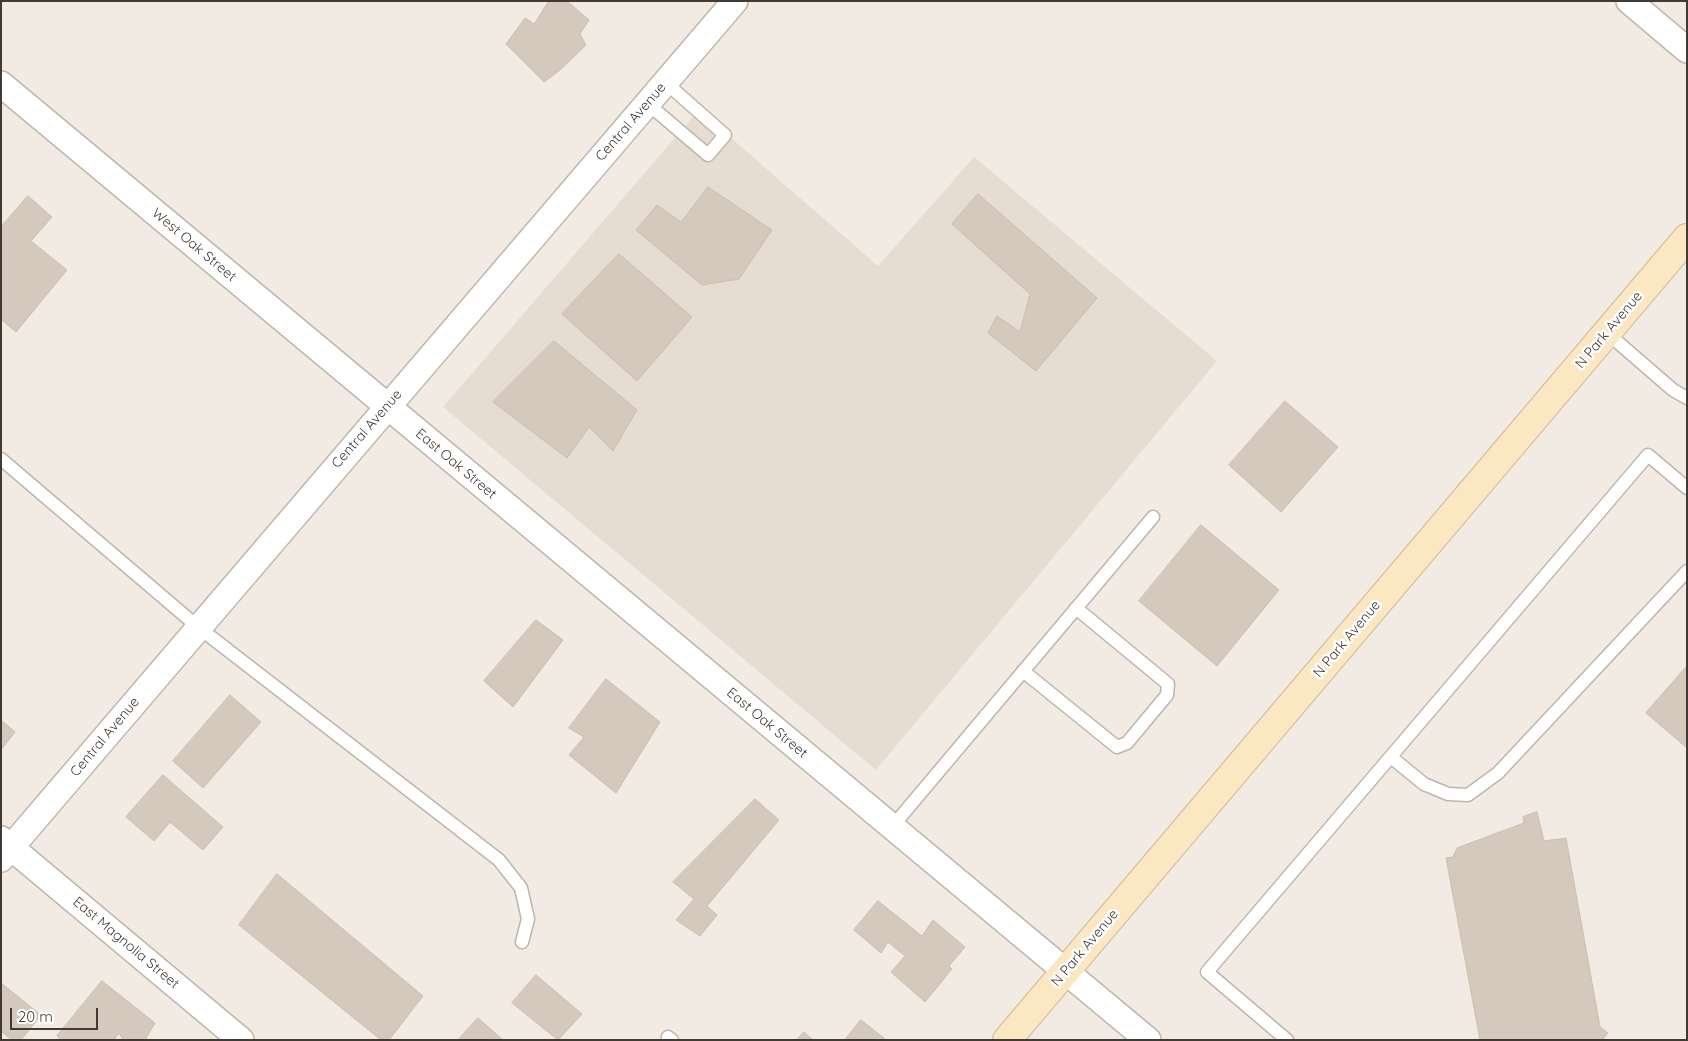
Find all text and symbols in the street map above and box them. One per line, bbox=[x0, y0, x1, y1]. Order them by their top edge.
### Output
street label: Central Avenue bbox=[592, 79, 670, 165]
street label: West Oak Street bbox=[148, 205, 240, 285]
street label: N Park Avenue bbox=[1572, 288, 1646, 372]
street label: Central Avenue bbox=[328, 386, 406, 472]
street label: East Oak Street bbox=[412, 425, 500, 503]
street label: N Park Avenue bbox=[1310, 597, 1384, 681]
street label: East Oak Street bbox=[723, 684, 811, 762]
street label: Central Avenue bbox=[67, 694, 143, 780]
street label: East Magnolia Street bbox=[69, 894, 183, 992]
street label: N Park Avenue bbox=[1048, 906, 1122, 990]
scale bar bbox=[12, 998, 100, 1030]
text: 20 m bbox=[18, 1007, 53, 1026]

